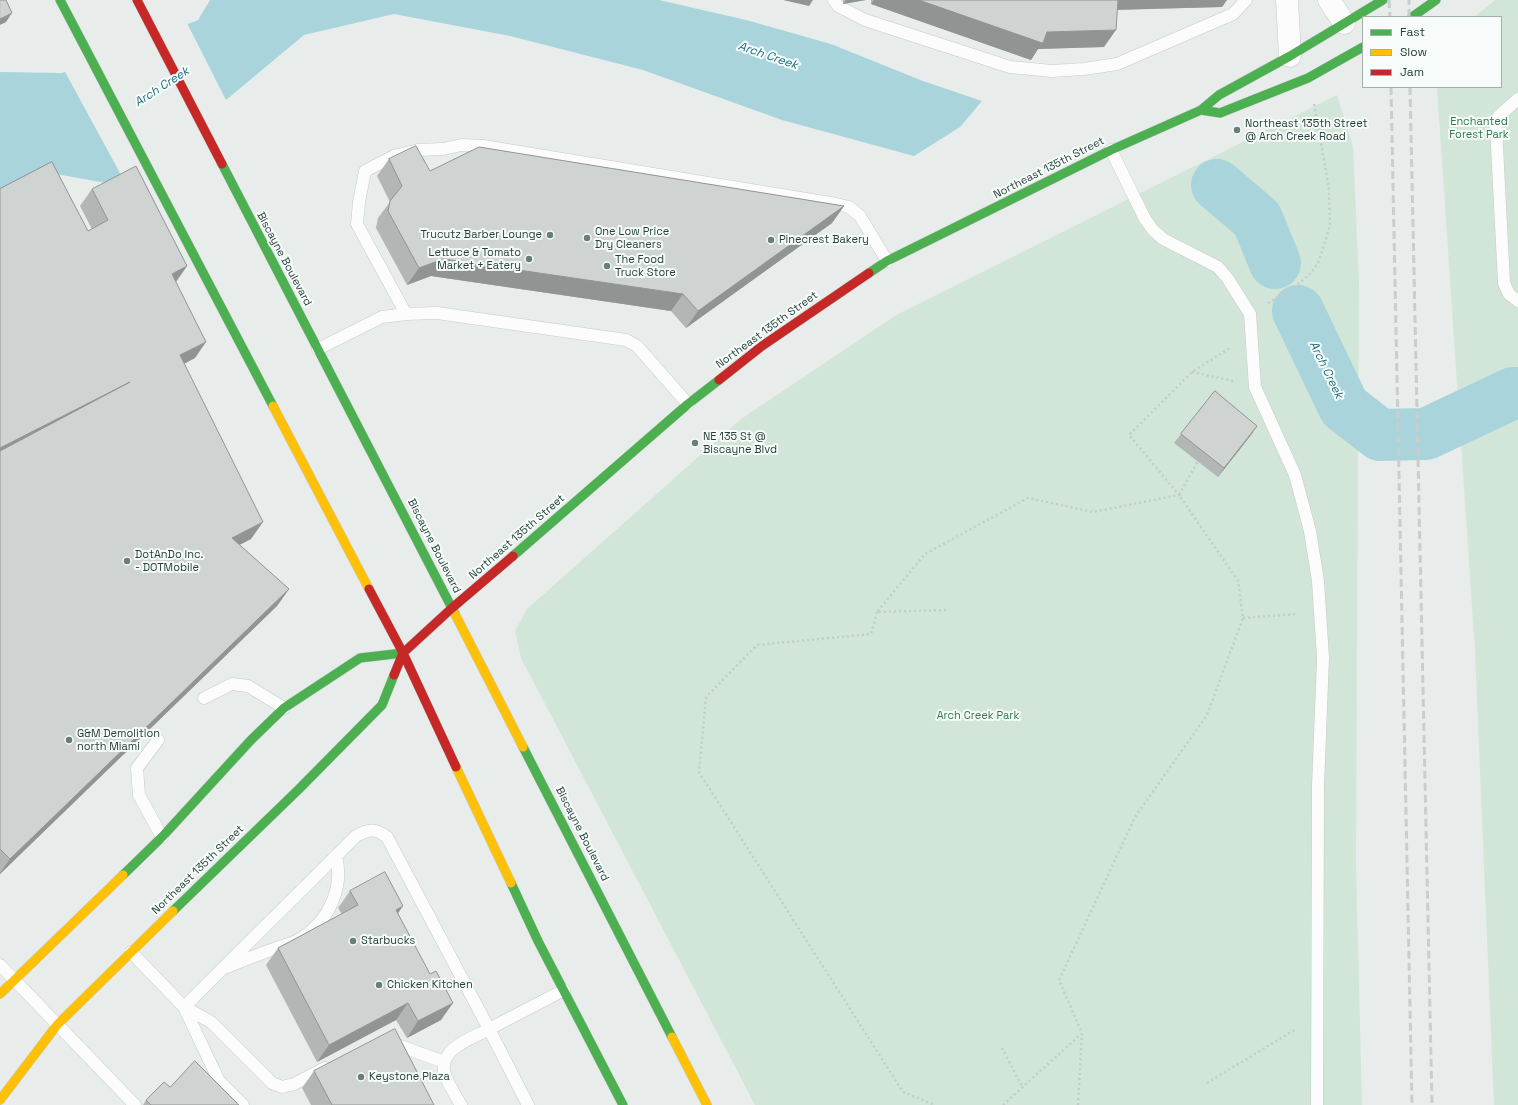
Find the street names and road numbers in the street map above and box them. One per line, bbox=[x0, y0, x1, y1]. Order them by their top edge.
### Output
street label: Northeast 135th Street bbox=[991, 134, 1107, 202]
street label: Biscayne Boulevard bbox=[254, 210, 314, 308]
street label: Northeast 135th Street bbox=[714, 289, 820, 371]
street label: Northeast 135th Street bbox=[466, 492, 568, 582]
street label: Biscayne Boulevard bbox=[404, 497, 464, 595]
street label: Biscayne Boulevard bbox=[552, 785, 612, 883]
street label: Northeast 135th Street bbox=[149, 823, 247, 917]

